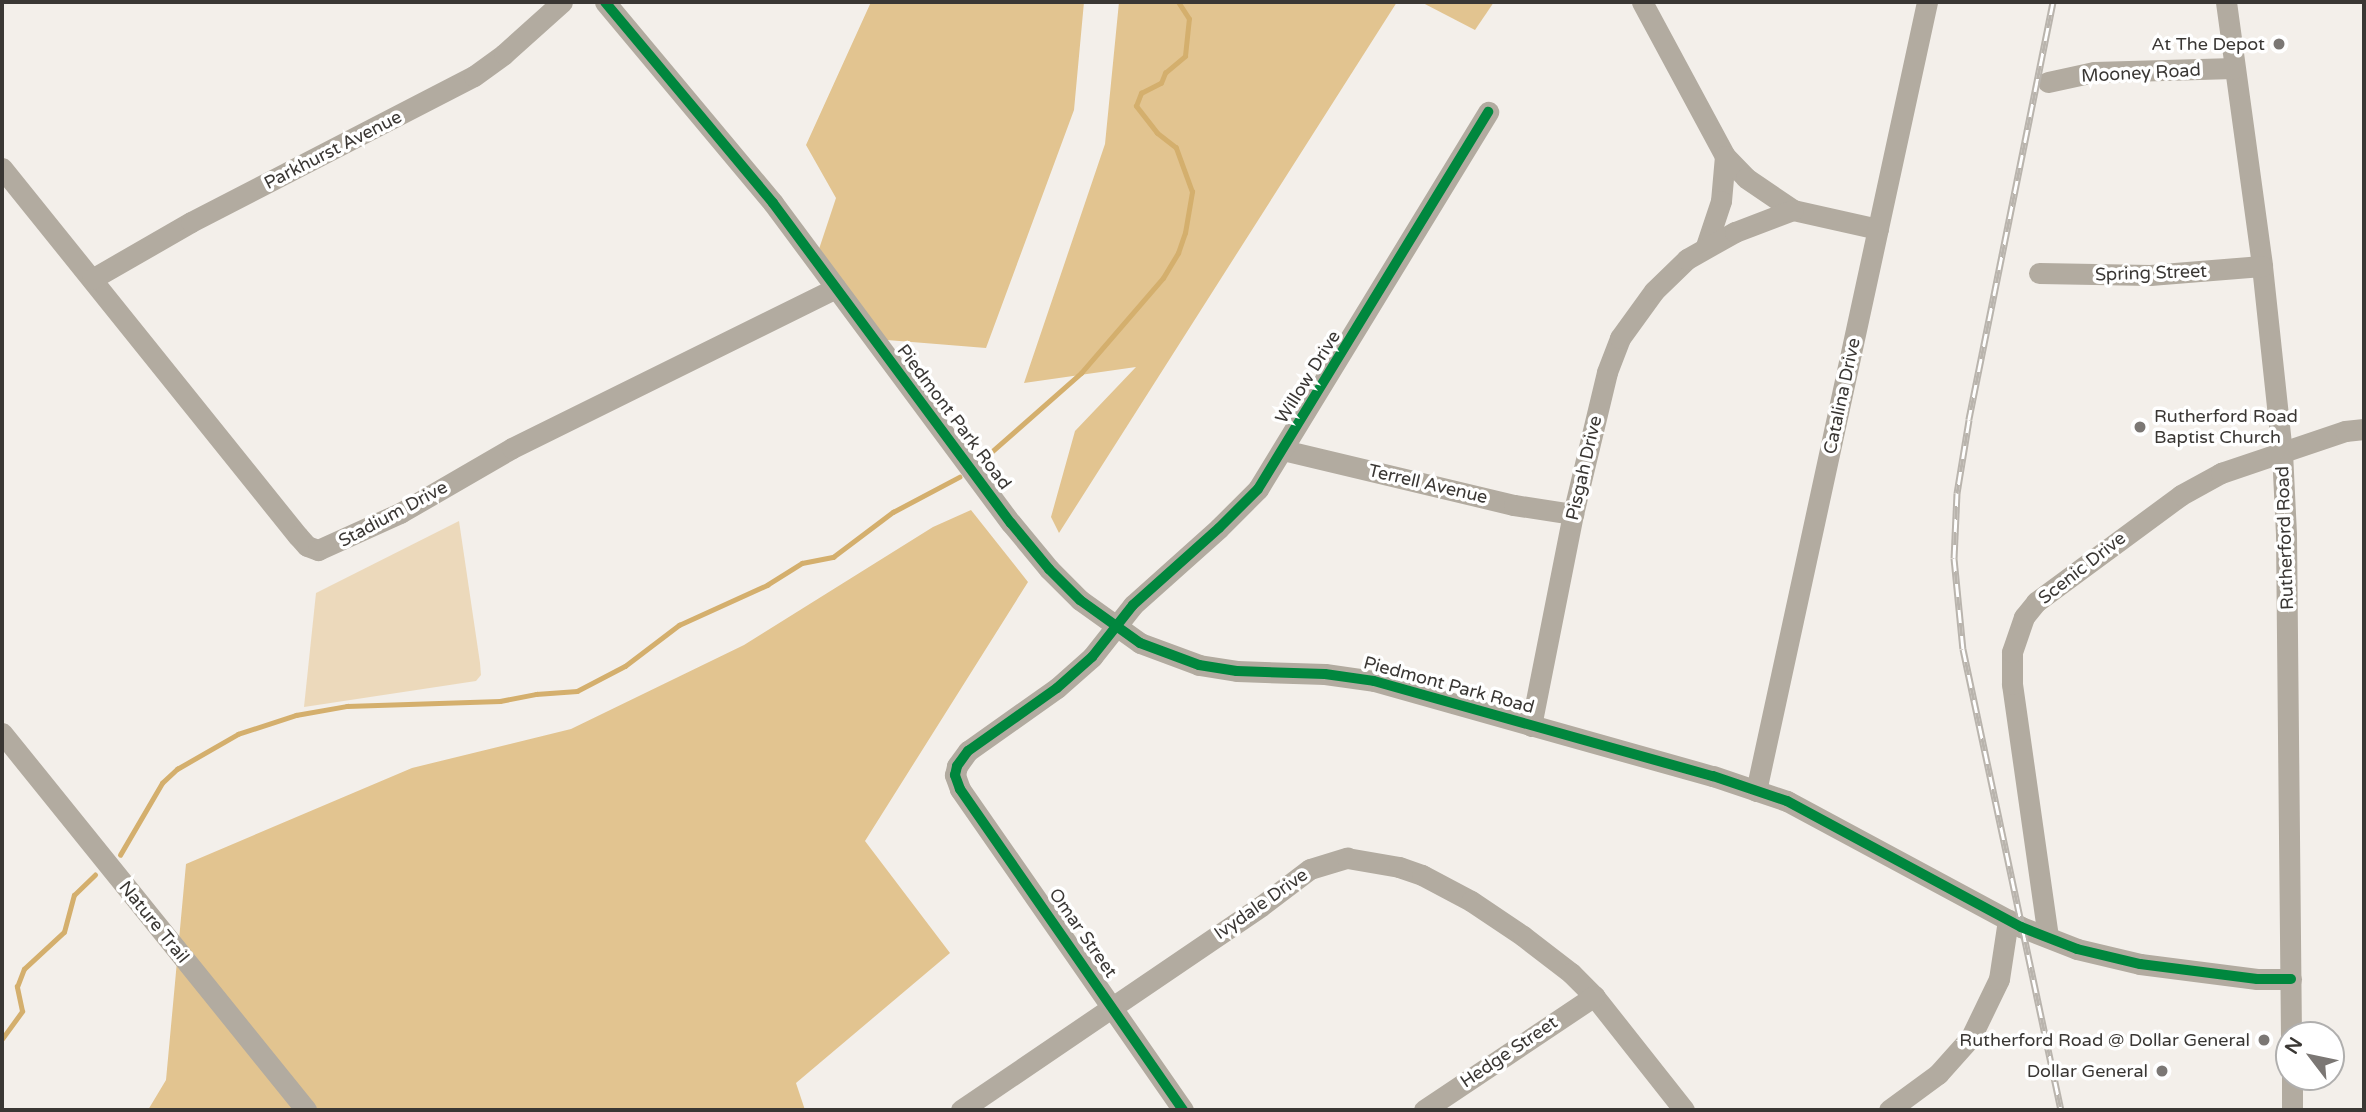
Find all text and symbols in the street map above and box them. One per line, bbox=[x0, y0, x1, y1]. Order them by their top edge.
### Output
place label: At The Depot bbox=[2151, 33, 2265, 55]
marker: At The Depot bbox=[2271, 36, 2287, 52]
street label: Mooney Road bbox=[2081, 59, 2201, 87]
street label: Parkhurst Avenue bbox=[260, 106, 406, 194]
street label: Spring Street bbox=[2095, 260, 2207, 286]
street label: Willow Drive bbox=[1271, 327, 1345, 427]
street label: Catalina Drive bbox=[1819, 336, 1865, 456]
street label: Piedmont Park Road bbox=[892, 340, 1016, 494]
place label: Rutherford Road Baptist Church bbox=[2154, 406, 2298, 448]
street label: Pisgah Drive bbox=[1561, 414, 1607, 522]
marker: Rutherford Road Baptist Church bbox=[2132, 419, 2148, 435]
street label: Terrell Avenue bbox=[1366, 460, 1490, 508]
street label: Rutherford Road bbox=[2272, 466, 2298, 610]
street label: Stadium Drive bbox=[335, 476, 451, 552]
street label: Scenic Drive bbox=[2034, 527, 2130, 609]
street label: Piedmont Park Road bbox=[1361, 652, 1537, 718]
street label: Ivydale Drive bbox=[1210, 864, 1312, 944]
street label: Nature Trail bbox=[114, 877, 194, 967]
street label: Omar Street bbox=[1044, 884, 1122, 982]
street label: Hedge Street bbox=[1456, 1012, 1562, 1092]
north arrow bbox=[2275, 1021, 2345, 1091]
place label: Rutherford Road @ Dollar General bbox=[1959, 1029, 2250, 1051]
marker: Rutherford Road @ Dollar General bbox=[2256, 1032, 2272, 1048]
text: N bbox=[2281, 1034, 2307, 1058]
place label: Dollar General bbox=[2027, 1060, 2148, 1082]
marker: Dollar General bbox=[2154, 1063, 2170, 1079]

